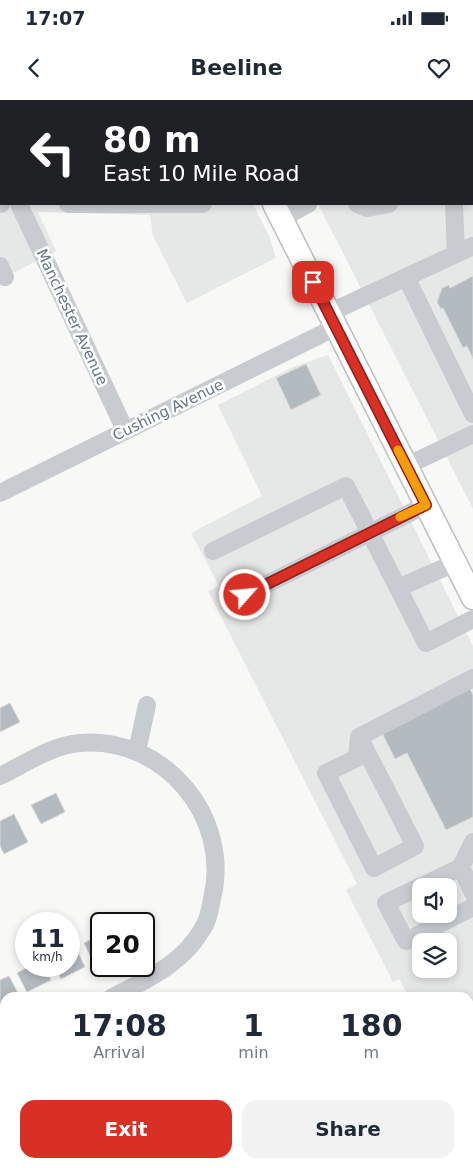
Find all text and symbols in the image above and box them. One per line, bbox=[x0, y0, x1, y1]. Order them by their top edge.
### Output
text: 17:07 bbox=[25, 7, 85, 29]
icon: back bbox=[20, 54, 48, 82]
icon: heart bbox=[425, 54, 453, 82]
text: Beeline bbox=[190, 55, 283, 80]
icon: left bbox=[20, 120, 85, 185]
text: 80 m bbox=[103, 120, 200, 160]
text: East 10 Mile Road bbox=[103, 161, 299, 186]
street label: Manchester Avenue bbox=[33, 246, 111, 388]
pin bbox=[292, 261, 334, 303]
icon: arrive bbox=[299, 268, 327, 296]
street label: Cushing Avenue bbox=[110, 375, 226, 445]
position arrow bbox=[218, 568, 270, 620]
map controls bbox=[412, 878, 457, 978]
button: sound bbox=[412, 878, 457, 923]
speed limit sign: 20 bbox=[90, 912, 155, 977]
text: 11 bbox=[30, 924, 65, 953]
button: layers bbox=[412, 933, 457, 978]
text: km/h bbox=[32, 950, 63, 964]
text: 17:08 bbox=[71, 1008, 167, 1043]
text: 1 bbox=[243, 1008, 264, 1043]
text: 180 bbox=[340, 1008, 403, 1043]
text: Arrival bbox=[93, 1043, 145, 1062]
text: min bbox=[238, 1043, 269, 1062]
text: m bbox=[363, 1043, 379, 1062]
button: Exit bbox=[20, 1100, 232, 1158]
button: Share bbox=[242, 1100, 454, 1158]

